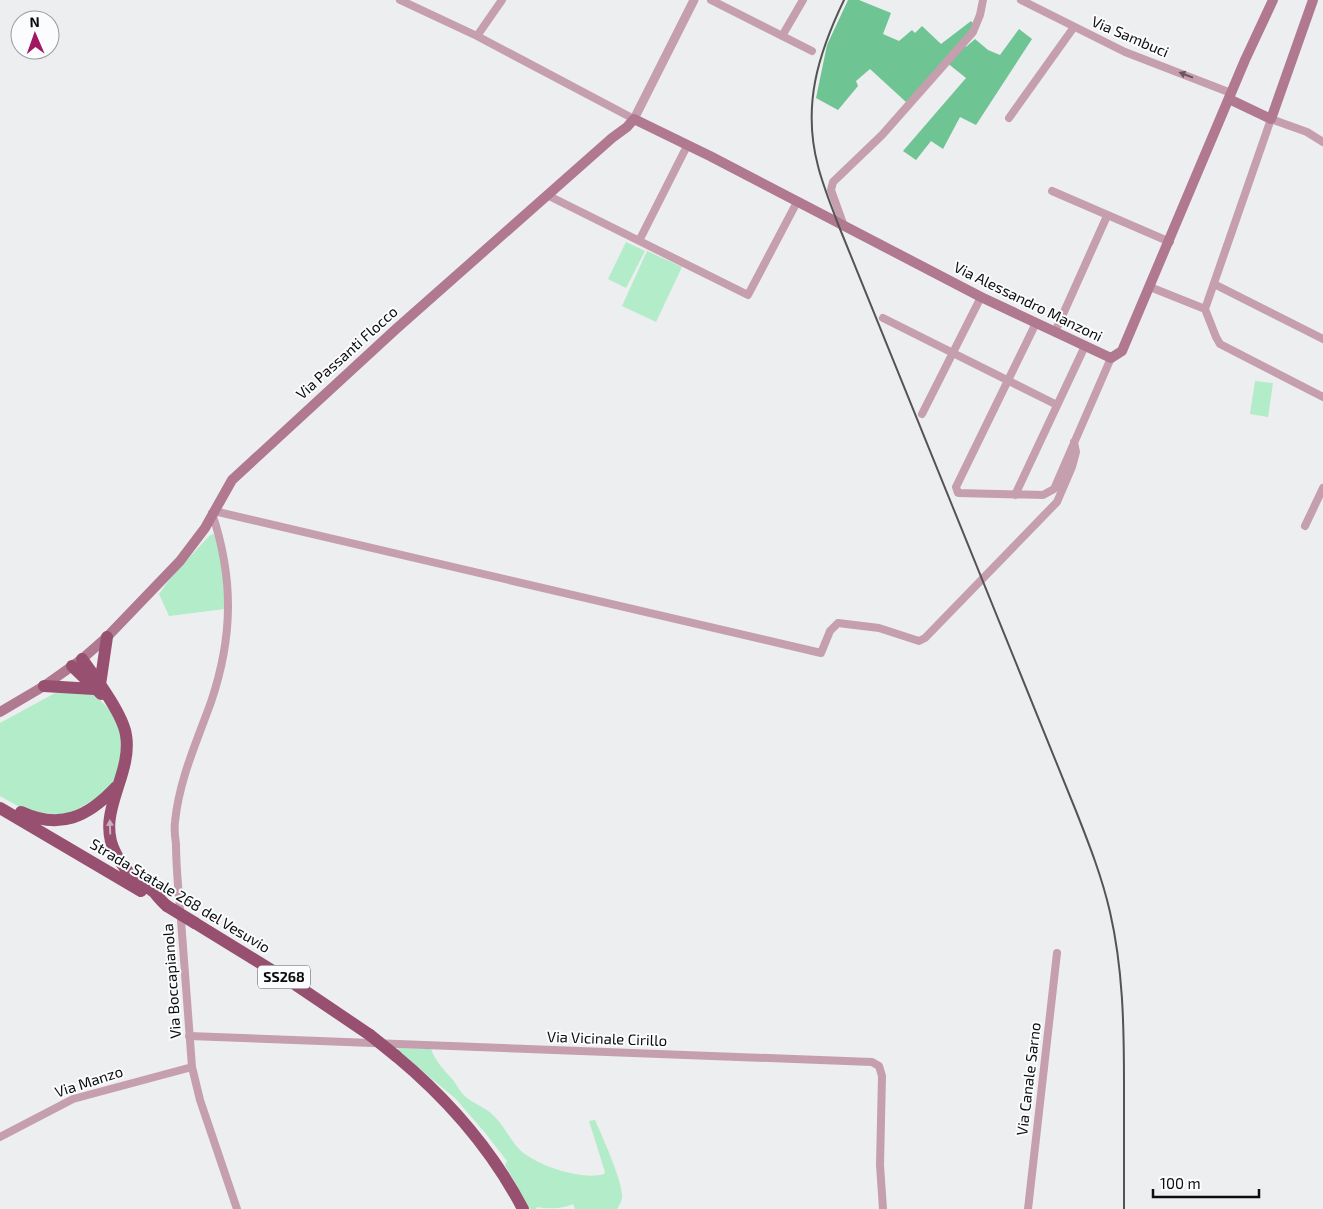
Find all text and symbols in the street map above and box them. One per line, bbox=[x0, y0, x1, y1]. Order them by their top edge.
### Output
north arrow bbox=[10, 10, 60, 60]
street label: Via Sambuci bbox=[1089, 12, 1172, 60]
text: N bbox=[29, 13, 40, 30]
one-way arrow bbox=[1178, 71, 1193, 79]
street label: Via Alessandro Manzoni bbox=[951, 257, 1106, 345]
street label: Via Passanti Flocco bbox=[292, 302, 401, 403]
one-way arrow bbox=[106, 819, 114, 835]
street label: Strada Statale 268 del Vesuvio bbox=[87, 834, 274, 956]
street label: Via Boccapianola bbox=[158, 923, 184, 1039]
road number: SS268 bbox=[258, 966, 310, 989]
street label: Via Canale Sarno bbox=[1012, 1021, 1044, 1137]
street label: Via Vicinale Cirillo bbox=[547, 1027, 667, 1049]
street label: Via Manzo bbox=[52, 1062, 125, 1101]
scale bar bbox=[1153, 1166, 1259, 1198]
text: 100 m bbox=[1160, 1174, 1201, 1192]

